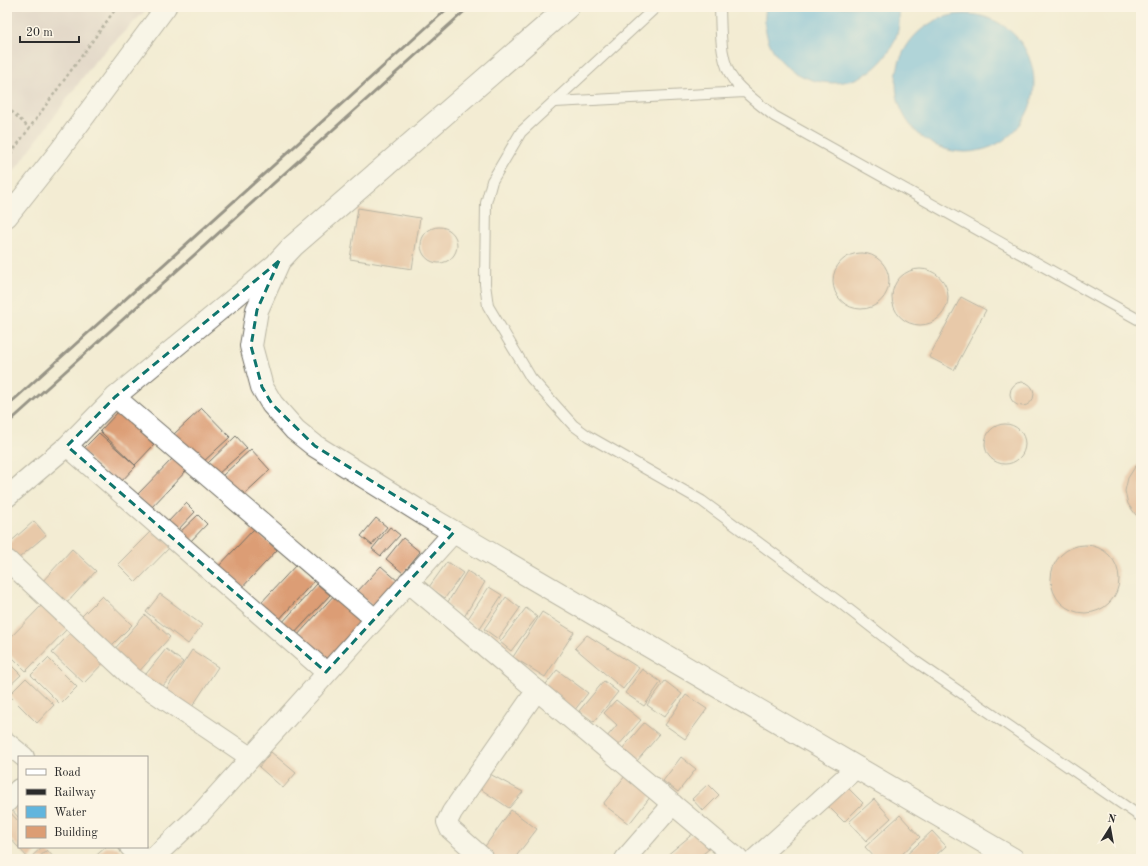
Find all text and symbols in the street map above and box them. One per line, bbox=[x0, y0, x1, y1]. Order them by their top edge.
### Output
scale bar bbox=[20, 18, 79, 44]
text: 20 m bbox=[26, 27, 53, 39]
legend bbox=[18, 756, 148, 848]
text: Road bbox=[54, 767, 81, 779]
text: Railway bbox=[54, 787, 97, 799]
text: Water bbox=[54, 807, 87, 819]
north arrow bbox=[1090, 808, 1130, 848]
text: N bbox=[1106, 813, 1117, 826]
text: Building bbox=[54, 827, 98, 839]

